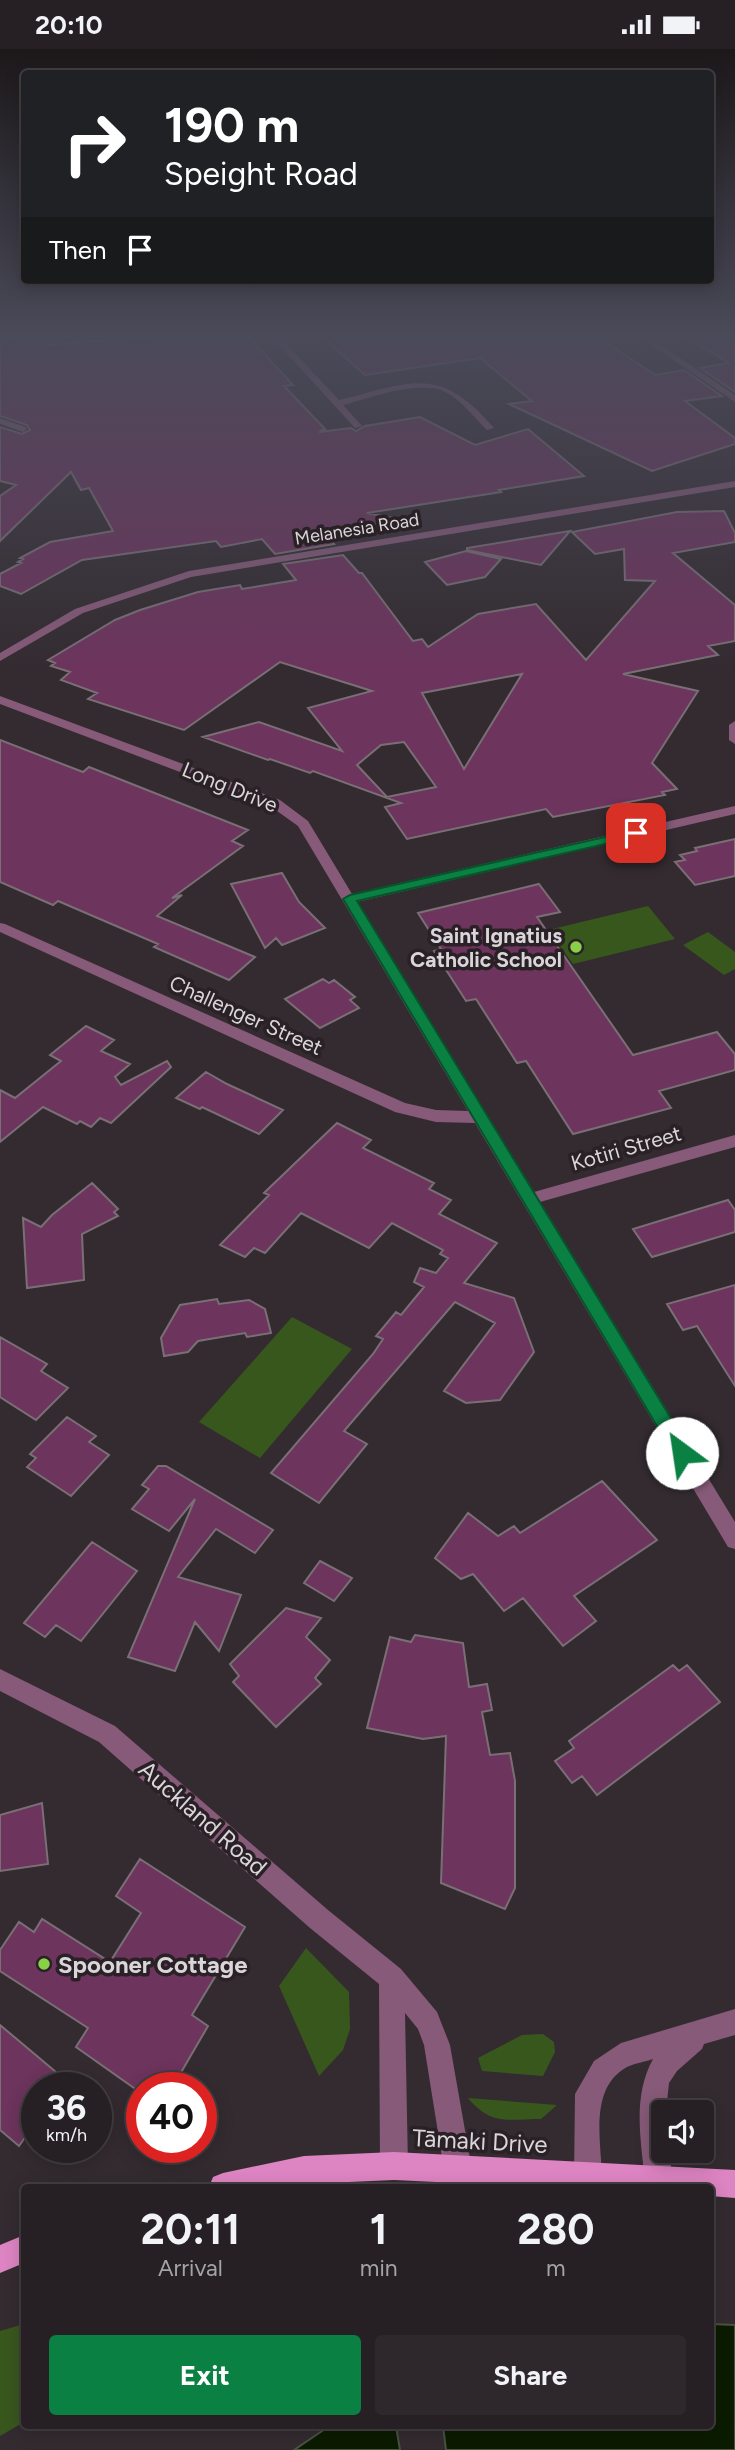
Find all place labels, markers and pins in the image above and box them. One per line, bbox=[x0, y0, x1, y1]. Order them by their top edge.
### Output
pin bbox=[606, 803, 666, 863]
place label: Saint Ignatius Catholic School bbox=[410, 923, 562, 972]
marker: Saint Ignatius Catholic School bbox=[568, 939, 584, 955]
place label: Spooner Cottage bbox=[58, 1950, 248, 1979]
marker: Spooner Cottage bbox=[36, 1956, 52, 1972]

